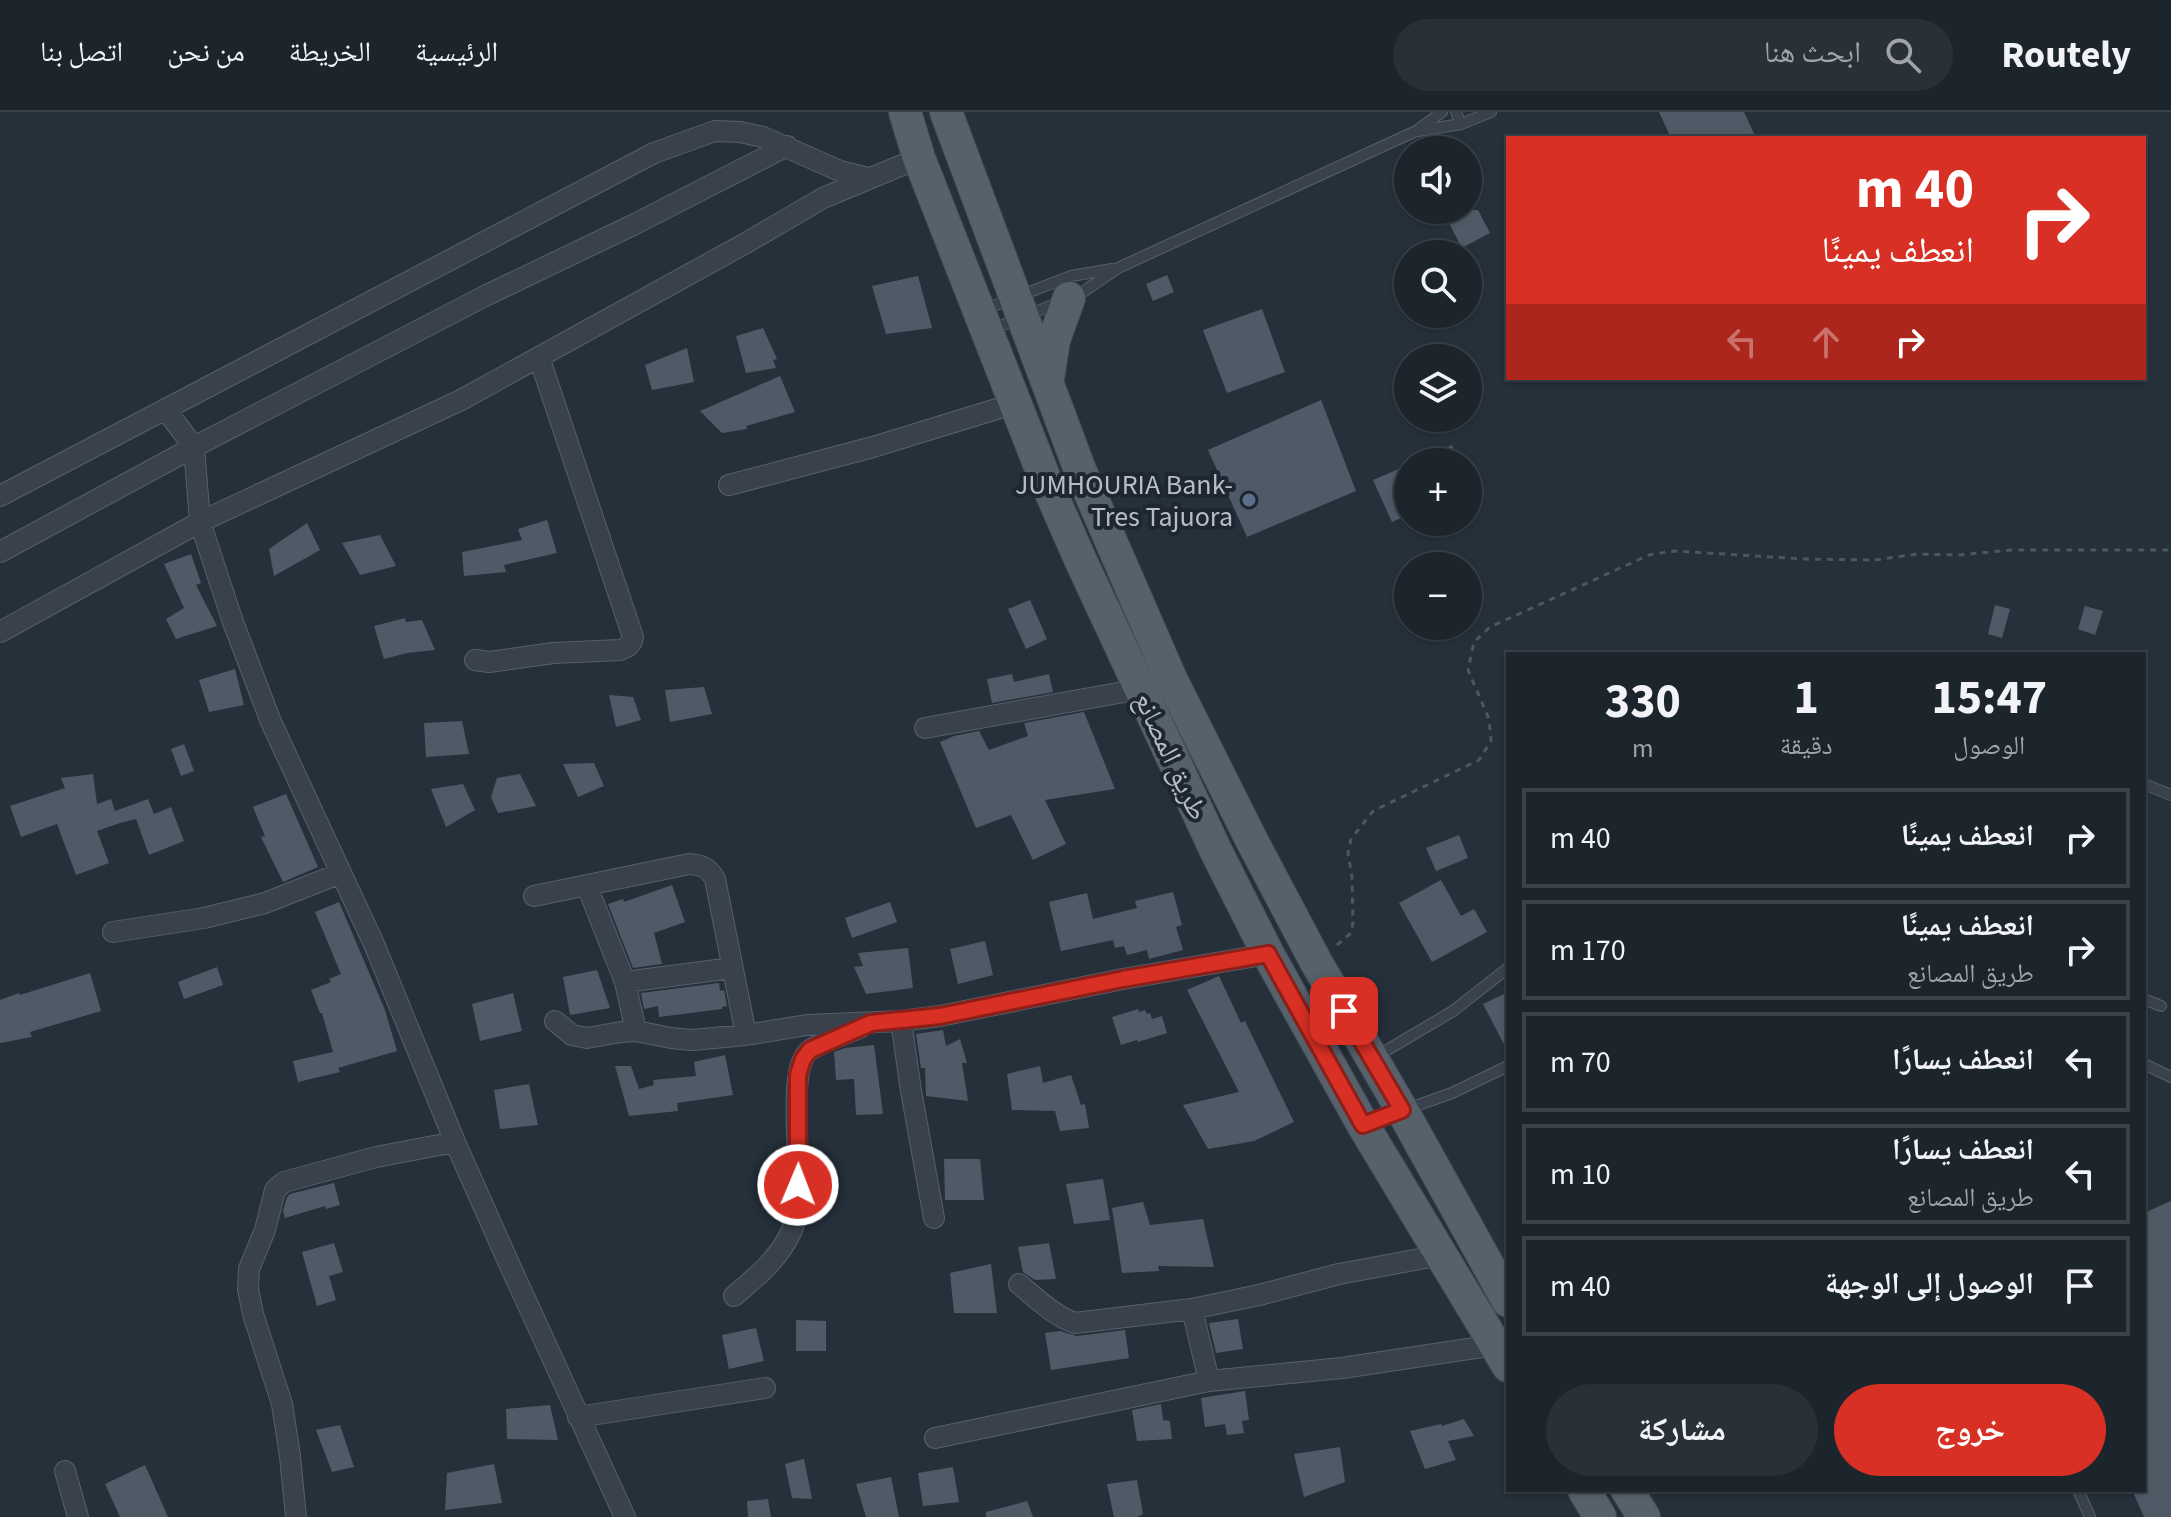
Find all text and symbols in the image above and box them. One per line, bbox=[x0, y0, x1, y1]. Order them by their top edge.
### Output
search box bbox=[1393, 19, 1953, 91]
text: Routely bbox=[2001, 28, 2131, 82]
text: ابحث هنا bbox=[1764, 31, 1861, 74]
text: اتصل بنا bbox=[40, 32, 123, 72]
text: من نحن bbox=[167, 32, 245, 72]
text: الخريطة bbox=[289, 32, 371, 72]
text: الرئيسية bbox=[415, 32, 498, 72]
icon: search bbox=[1881, 33, 1925, 77]
map controls bbox=[1394, 136, 1482, 640]
button: sound bbox=[1394, 136, 1482, 224]
text: 40 m bbox=[1856, 150, 1974, 229]
icon: right bbox=[2002, 168, 2106, 272]
text: انعطف يمينًا bbox=[1822, 225, 1974, 276]
button: search bbox=[1394, 240, 1482, 328]
icon: left bbox=[1720, 320, 1764, 364]
icon: ahead bbox=[1804, 320, 1848, 364]
icon: right bbox=[1888, 320, 1932, 364]
button: layers bbox=[1394, 344, 1482, 432]
button: + bbox=[1394, 448, 1482, 536]
place label: JUMHOURIA Bank- Tres Tajuora bbox=[1015, 465, 1233, 537]
marker: JUMHOURIA Bank- Tres Tajuora bbox=[1240, 491, 1258, 509]
button: − bbox=[1394, 552, 1482, 640]
text: 1 bbox=[1793, 664, 1819, 732]
text: 15:47 bbox=[1931, 664, 2047, 732]
text: 330 bbox=[1605, 668, 1681, 736]
street label: طريق المصانع bbox=[1124, 686, 1218, 827]
text: دقيقة bbox=[1780, 727, 1833, 764]
text: الوصول bbox=[1953, 727, 2025, 764]
text: m bbox=[1632, 730, 1654, 767]
text: انعطف يمينًا bbox=[1901, 814, 2034, 857]
icon: right bbox=[2058, 816, 2102, 860]
text: 40 m bbox=[1550, 817, 1611, 860]
text: انعطف يمينًا bbox=[1901, 904, 2034, 947]
icon: right bbox=[2058, 928, 2102, 972]
text: 170 m bbox=[1550, 929, 1626, 972]
text: طريق المصانع bbox=[1907, 955, 2034, 992]
pin bbox=[1310, 977, 1378, 1045]
icon: arrive bbox=[1322, 989, 1366, 1033]
text: انعطف يسارًا bbox=[1892, 1038, 2034, 1081]
icon: left bbox=[2058, 1040, 2102, 1084]
text: 70 m bbox=[1550, 1041, 1611, 1084]
text: انعطف يسارًا bbox=[1892, 1128, 2034, 1171]
position arrow bbox=[756, 1143, 840, 1227]
icon: left bbox=[2058, 1152, 2102, 1196]
text: 10 m bbox=[1550, 1153, 1611, 1196]
text: طريق المصانع bbox=[1907, 1179, 2034, 1216]
text: الوصول إلى الوجهة bbox=[1825, 1262, 2034, 1305]
icon: arrive bbox=[2058, 1264, 2102, 1308]
text: 40 m bbox=[1550, 1265, 1611, 1308]
button: مشاركة bbox=[1546, 1384, 1818, 1476]
button: خروج bbox=[1834, 1384, 2106, 1476]

